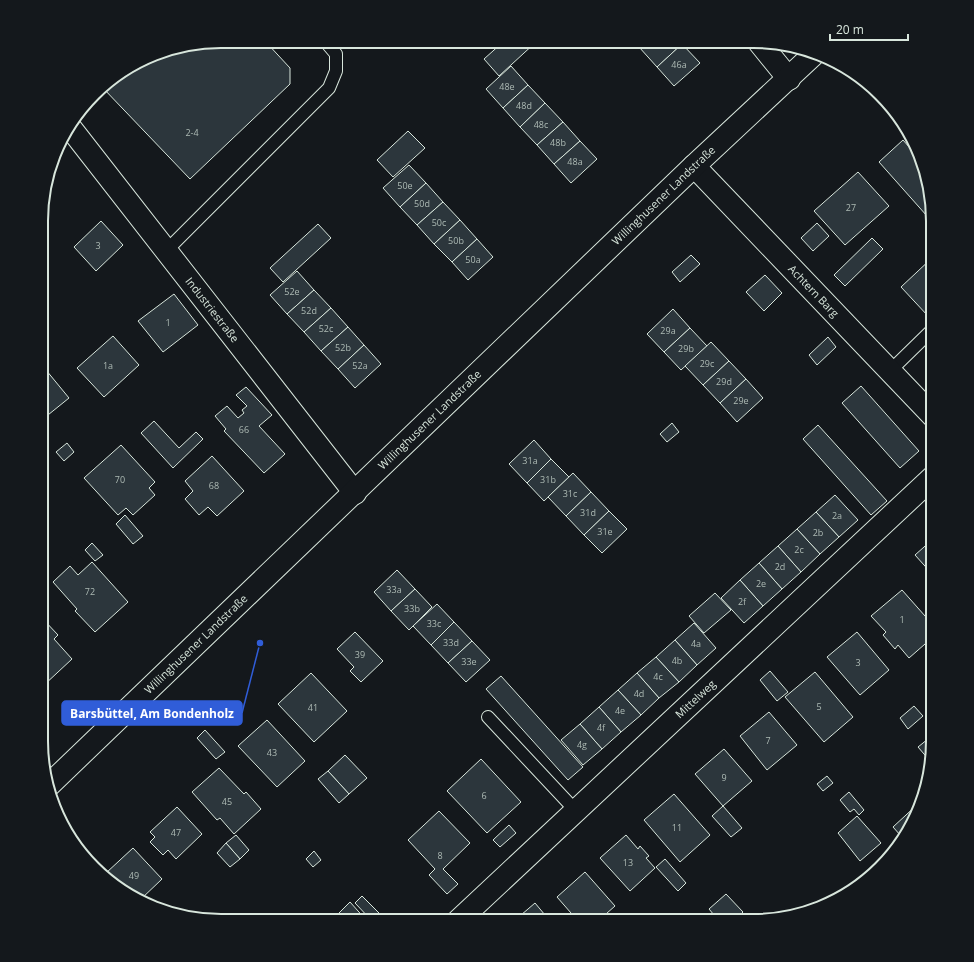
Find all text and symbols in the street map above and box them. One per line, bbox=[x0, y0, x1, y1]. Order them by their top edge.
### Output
scale bar bbox=[830, 16, 908, 42]
text: 20 m bbox=[836, 21, 864, 38]
house number: 46a bbox=[671, 58, 687, 71]
house number: 48e bbox=[499, 80, 515, 93]
house number: 48d bbox=[516, 99, 532, 112]
house number: 48c bbox=[534, 118, 549, 131]
house number: 2-4 bbox=[185, 126, 199, 139]
house number: 48b bbox=[550, 136, 566, 149]
street label: Willinghusener Landstraße bbox=[608, 142, 718, 248]
house number: 48a bbox=[567, 155, 583, 168]
house number: 50e bbox=[397, 179, 413, 192]
house number: 50d bbox=[414, 197, 430, 210]
house number: 27 bbox=[846, 201, 856, 214]
house number: 50c bbox=[432, 216, 447, 229]
house number: 50b bbox=[448, 234, 464, 247]
house number: 3 bbox=[95, 239, 101, 252]
house number: 50a bbox=[465, 253, 481, 266]
street label: Achtern Barg bbox=[785, 261, 842, 320]
street label: Industriestraße bbox=[182, 274, 243, 345]
house number: 52e bbox=[284, 285, 300, 298]
house number: 52d bbox=[301, 304, 317, 317]
house number: 1 bbox=[165, 316, 171, 329]
house number: 52c bbox=[319, 322, 334, 335]
house number: 29a bbox=[660, 324, 676, 337]
house number: 52b bbox=[335, 341, 351, 354]
house number: 29b bbox=[678, 342, 694, 355]
house number: 29c bbox=[700, 357, 715, 370]
house number: 1a bbox=[103, 359, 113, 372]
house number: 52a bbox=[352, 359, 368, 372]
street label: Willinghusener Landstraße bbox=[375, 366, 484, 472]
house number: 29d bbox=[716, 375, 732, 388]
house number: 29e bbox=[733, 394, 749, 407]
house number: 66 bbox=[239, 423, 249, 436]
house number: 31a bbox=[522, 454, 538, 467]
house number: 70 bbox=[115, 473, 125, 486]
house number: 31b bbox=[540, 473, 556, 486]
house number: 68 bbox=[209, 479, 219, 492]
house number: 31c bbox=[563, 487, 578, 500]
house number: 31d bbox=[580, 506, 596, 519]
house number: 2a bbox=[832, 509, 842, 522]
house number: 31e bbox=[597, 525, 613, 538]
house number: 2b bbox=[813, 526, 823, 539]
house number: 2c bbox=[794, 543, 804, 556]
house number: 2d bbox=[775, 560, 785, 573]
house number: 2e bbox=[756, 577, 766, 590]
house number: 33a bbox=[386, 583, 402, 596]
house number: 72 bbox=[85, 585, 95, 598]
street label: Willinghusener Landstraße bbox=[141, 591, 250, 697]
house number: 2f bbox=[738, 595, 747, 608]
house number: 33b bbox=[404, 602, 420, 615]
house number: 1 bbox=[899, 613, 905, 626]
house number: 33c bbox=[427, 617, 442, 630]
house number: 33d bbox=[443, 636, 459, 649]
house number: 4a bbox=[691, 637, 701, 650]
house number: 39 bbox=[355, 648, 365, 661]
house number: 4b bbox=[672, 654, 682, 667]
house number: 33e bbox=[461, 655, 477, 668]
house number: 3 bbox=[855, 656, 861, 669]
house number: 4c bbox=[653, 670, 663, 683]
street label: Mittelweg bbox=[672, 676, 719, 721]
house number: 4d bbox=[634, 687, 644, 700]
house number: 5 bbox=[816, 700, 822, 713]
callout: Barsbüttel, Am Bondenholz bbox=[62, 701, 242, 725]
house number: 41 bbox=[308, 701, 318, 714]
house number: 4e bbox=[615, 704, 625, 717]
text: Barsbüttel, Am Bondenholz bbox=[70, 705, 234, 722]
house number: 4f bbox=[597, 721, 606, 734]
house number: 7 bbox=[765, 734, 771, 747]
house number: 4g bbox=[577, 738, 587, 751]
house number: 43 bbox=[267, 746, 277, 759]
house number: 9 bbox=[721, 771, 727, 784]
house number: 6 bbox=[481, 789, 487, 802]
house number: 45 bbox=[222, 795, 232, 808]
house number: 11 bbox=[672, 821, 682, 834]
house number: 47 bbox=[171, 826, 181, 839]
house number: 8 bbox=[437, 849, 443, 862]
house number: 13 bbox=[623, 856, 633, 869]
house number: 49 bbox=[129, 869, 139, 882]

